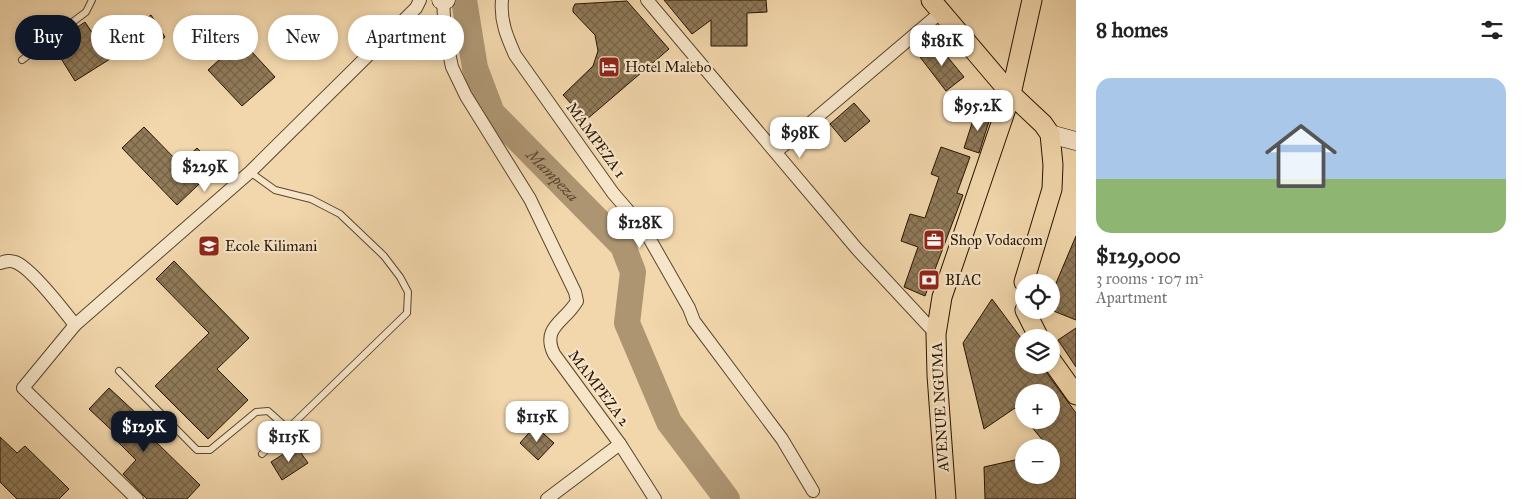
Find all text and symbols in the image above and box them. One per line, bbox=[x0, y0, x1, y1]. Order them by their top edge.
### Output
chip: Buy bbox=[15, 15, 81, 60]
chip: Rent bbox=[91, 15, 163, 60]
chip: Filters bbox=[173, 15, 258, 60]
chip: New bbox=[268, 15, 338, 60]
chip: Apartment bbox=[348, 15, 464, 60]
icon: filters bbox=[1478, 16, 1506, 44]
text: 8 homes bbox=[1096, 17, 1168, 43]
pin: $181K bbox=[907, 24, 977, 67]
text: $181K bbox=[921, 31, 963, 50]
hotel icon: Hotel Malebo bbox=[597, 55, 621, 79]
place label: Hotel Malebo bbox=[625, 58, 712, 76]
pin: $95.2K bbox=[937, 90, 1019, 132]
text: $95.2K bbox=[954, 96, 1002, 115]
street label: MAMPEZA 1 bbox=[563, 99, 629, 181]
icon: home bbox=[1256, 111, 1346, 201]
pin: $98K bbox=[770, 116, 830, 159]
text: $98K bbox=[781, 123, 819, 142]
water label: Mampeza bbox=[522, 143, 583, 205]
pin: $229K bbox=[170, 150, 240, 193]
text: $229K bbox=[182, 157, 228, 176]
pin: $128K bbox=[605, 206, 675, 249]
text: $128K bbox=[618, 213, 662, 232]
office icon: Shop Vodacom bbox=[922, 228, 946, 252]
place label: Shop Vodacom bbox=[950, 231, 1043, 249]
school or university icon: Ecole Kilimani bbox=[197, 234, 221, 258]
place label: Ecole Kilimani bbox=[225, 237, 317, 255]
text: $129,000 bbox=[1096, 243, 1181, 269]
bank icon: BIAC bbox=[917, 268, 941, 292]
text: 3 rooms · 107 m² bbox=[1096, 269, 1203, 288]
place label: BIAC bbox=[945, 271, 981, 289]
map controls bbox=[1015, 274, 1060, 484]
button: locate bbox=[1015, 274, 1060, 319]
text: Apartment bbox=[1096, 288, 1168, 307]
button: layers bbox=[1015, 329, 1060, 374]
street label: AVENUE NGUMA bbox=[928, 342, 952, 473]
street label: MAMPEZA 2 bbox=[565, 346, 634, 430]
button: + bbox=[1015, 384, 1060, 429]
pin: $115K bbox=[502, 400, 572, 443]
text: $115K bbox=[517, 407, 557, 426]
pin: $129K bbox=[109, 410, 179, 453]
text: $129K bbox=[122, 417, 166, 436]
pin: $115K bbox=[254, 420, 324, 463]
text: $115K bbox=[269, 427, 309, 446]
button: − bbox=[1015, 439, 1060, 484]

